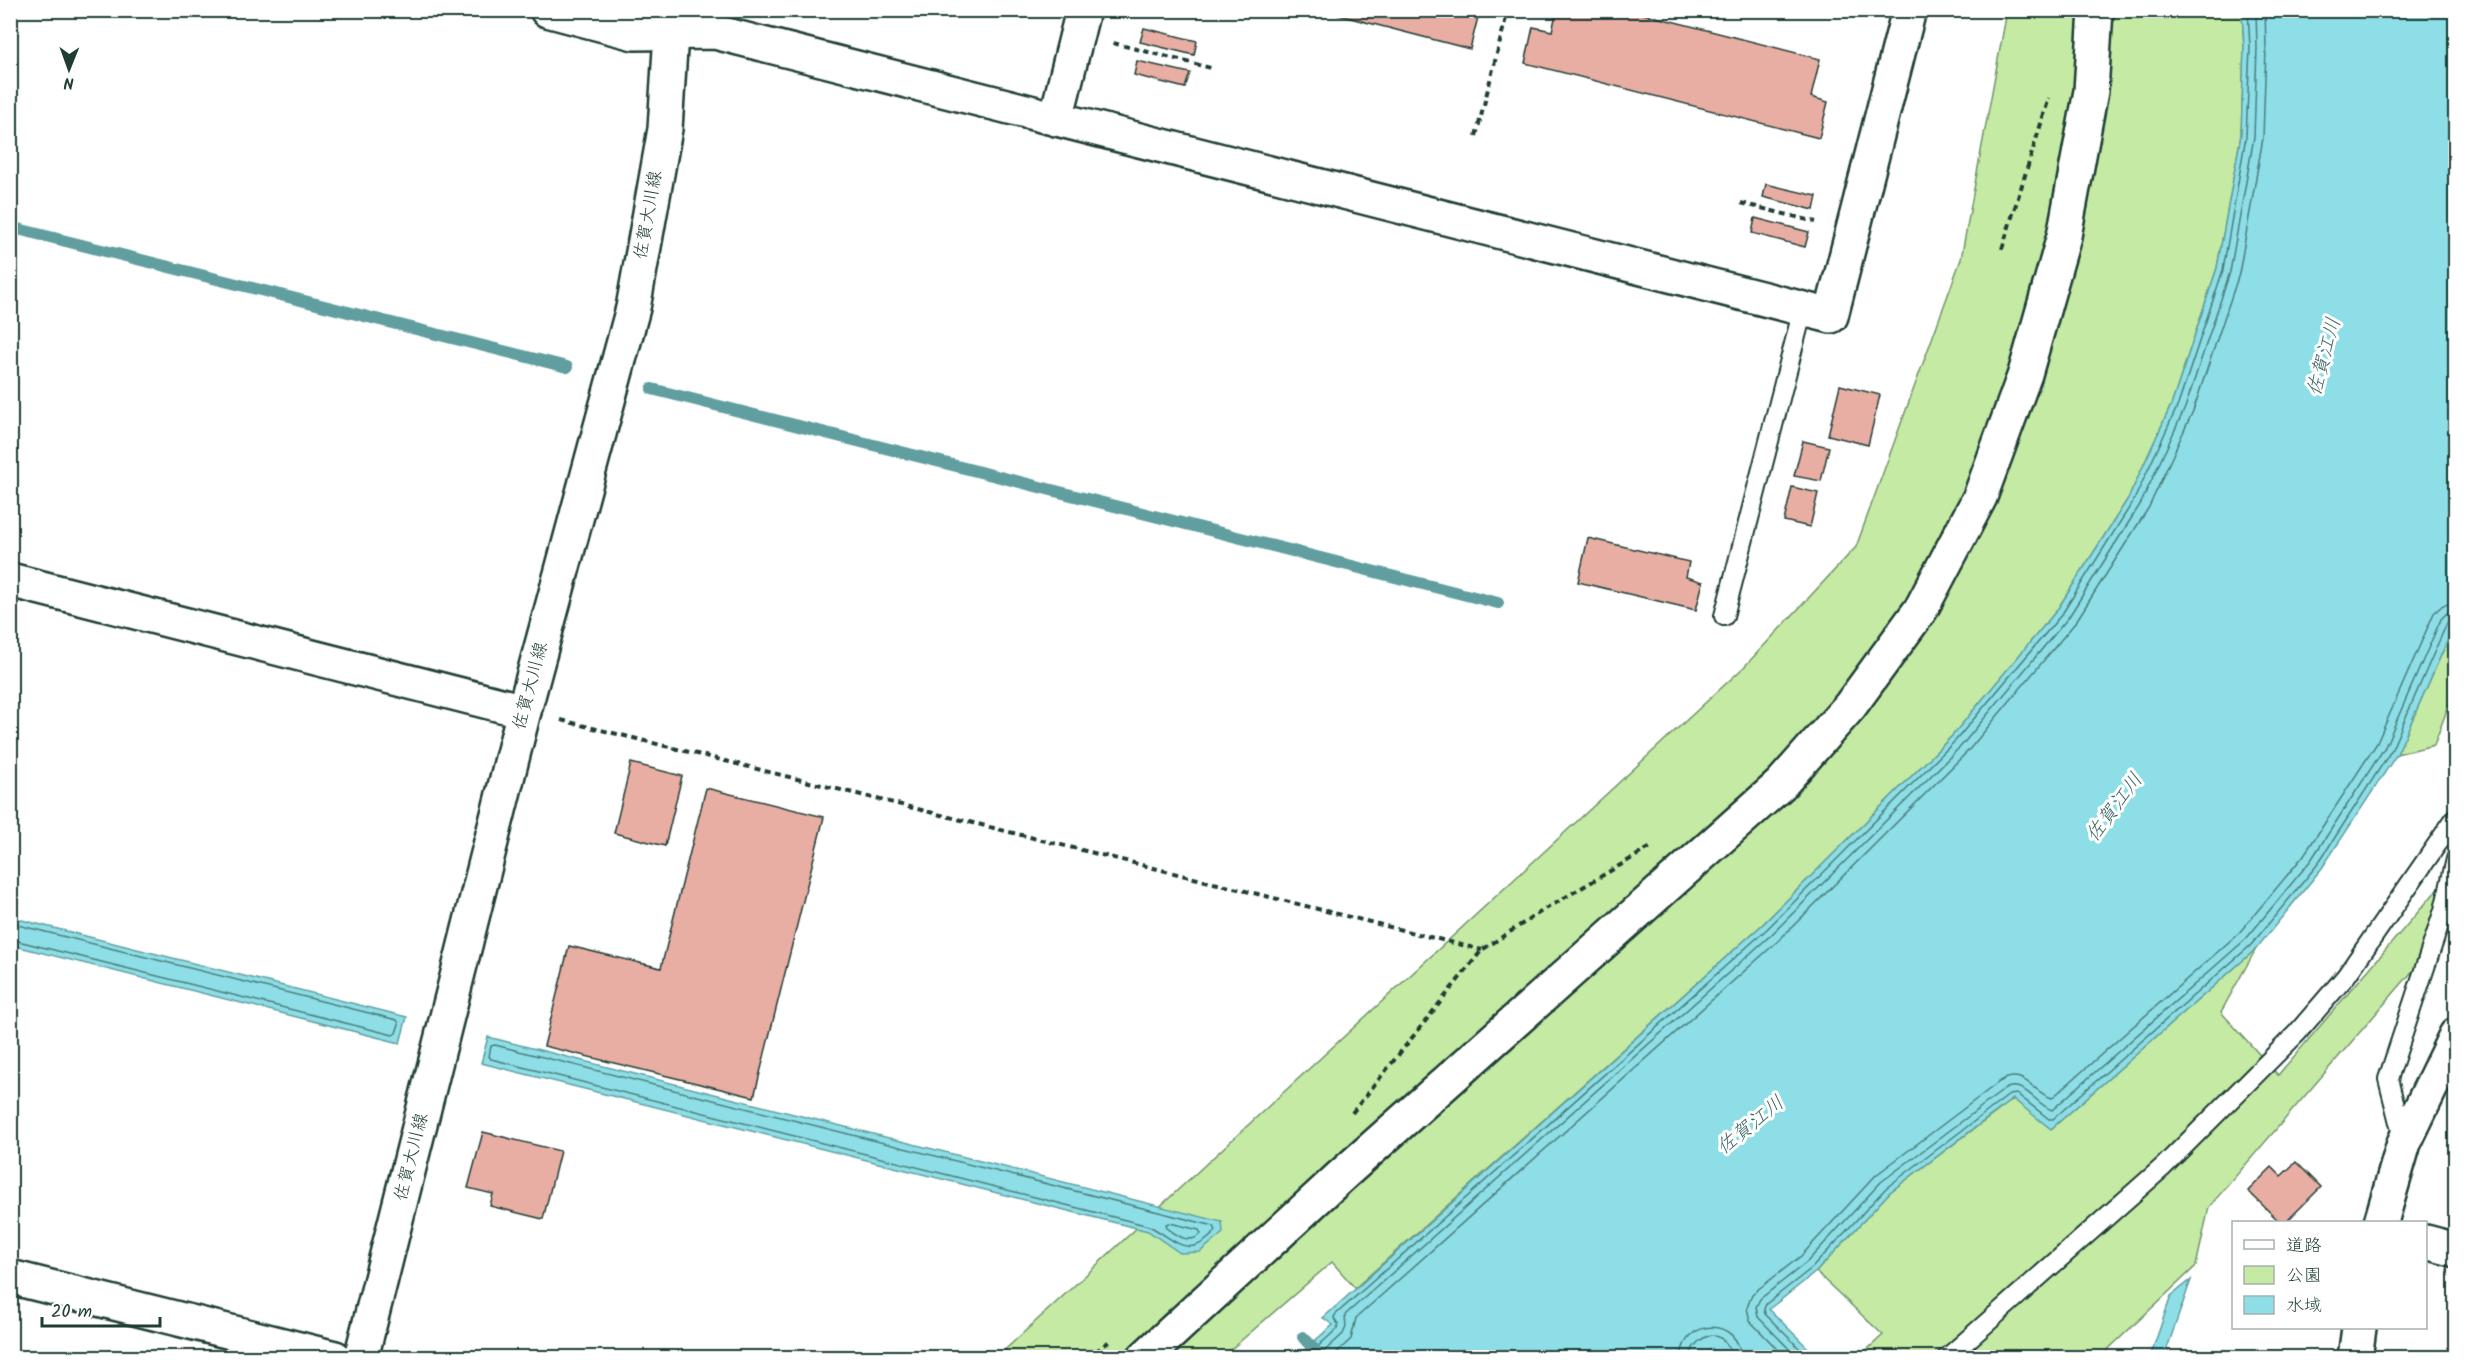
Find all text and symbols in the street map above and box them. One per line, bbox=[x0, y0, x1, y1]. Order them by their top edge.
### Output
north arrow bbox=[39, 39, 99, 99]
text: N bbox=[63, 70, 74, 95]
street label: 佐賀大川線 bbox=[627, 168, 671, 262]
water label: 佐賀江川 bbox=[2299, 314, 2351, 400]
street label: 佐賀大川線 bbox=[505, 639, 557, 733]
water label: 佐賀江川 bbox=[2078, 766, 2152, 850]
water label: 佐賀江川 bbox=[1710, 1088, 1792, 1164]
street label: 佐賀大川線 bbox=[387, 1110, 437, 1204]
legend bbox=[2232, 1221, 2427, 1329]
text: 道路 bbox=[2286, 1232, 2322, 1261]
text: 公園 bbox=[2286, 1262, 2322, 1291]
scale bar bbox=[42, 1290, 160, 1328]
text: 水域 bbox=[2286, 1292, 2322, 1321]
text: 20 m bbox=[51, 1298, 92, 1327]

